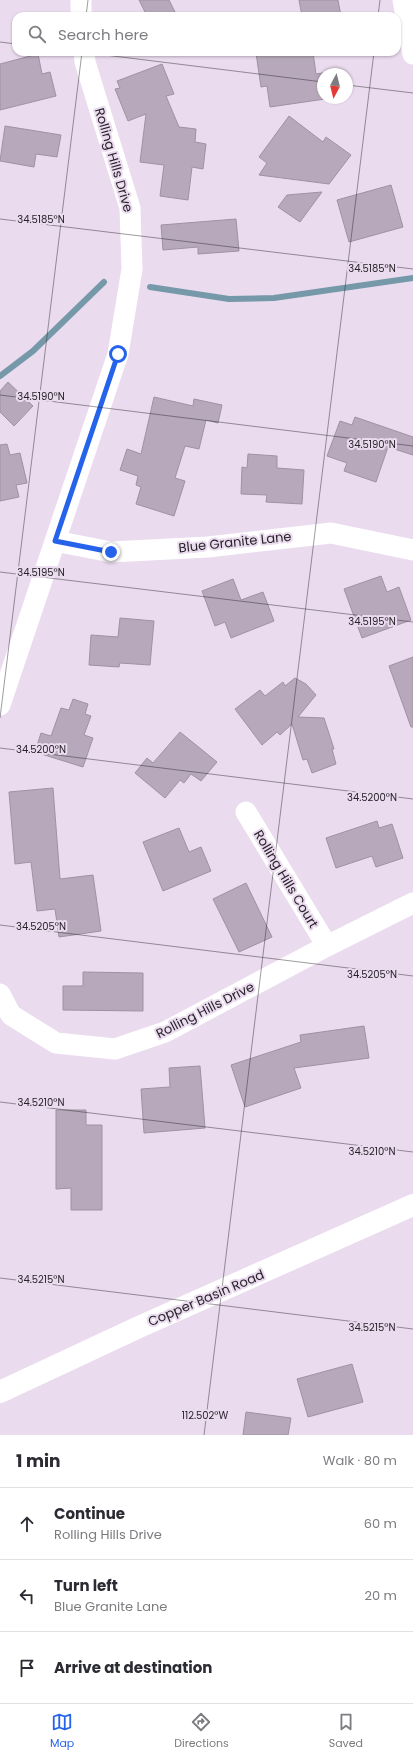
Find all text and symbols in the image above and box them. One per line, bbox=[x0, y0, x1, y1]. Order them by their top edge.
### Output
search box bbox=[12, 12, 401, 56]
icon: search bbox=[26, 23, 48, 45]
text: Search here bbox=[58, 24, 148, 45]
north arrow bbox=[317, 68, 353, 104]
street label: Rolling Hills Drive bbox=[90, 106, 138, 214]
text: 34.5185°N bbox=[17, 212, 65, 227]
text: 34.5185°N bbox=[348, 261, 396, 276]
route start bbox=[109, 345, 127, 363]
text: 34.5190°N bbox=[17, 389, 65, 404]
text: 34.5190°N bbox=[348, 437, 396, 452]
street label: Blue Granite Lane bbox=[178, 527, 292, 557]
route end bbox=[102, 543, 120, 561]
text: 34.5195°N bbox=[17, 565, 65, 580]
text: 34.5195°N bbox=[348, 614, 396, 629]
text: 34.5200°N bbox=[16, 742, 66, 757]
text: 34.5200°N bbox=[347, 790, 397, 805]
street label: Rolling Hills Court bbox=[249, 826, 323, 932]
text: 34.5205°N bbox=[16, 919, 66, 934]
text: 34.5205°N bbox=[347, 967, 397, 982]
street label: Rolling Hills Drive bbox=[153, 977, 257, 1043]
text: 34.5210°N bbox=[18, 1095, 64, 1110]
text: 34.5210°N bbox=[349, 1144, 395, 1159]
street label: Copper Basin Road bbox=[145, 1265, 267, 1331]
text: 34.5215°N bbox=[18, 1272, 64, 1287]
text: 34.5215°N bbox=[349, 1320, 395, 1335]
text: 112.502°W bbox=[182, 1408, 228, 1423]
text: 1 min bbox=[16, 1449, 60, 1473]
text: Walk · 80 m bbox=[323, 1451, 397, 1470]
text: Continue bbox=[54, 1503, 125, 1524]
icon: ahead bbox=[16, 1513, 38, 1535]
text: 60 m bbox=[364, 1514, 397, 1533]
text: Rolling Hills Drive bbox=[54, 1525, 162, 1544]
text: Turn left bbox=[54, 1575, 118, 1596]
icon: left bbox=[16, 1585, 38, 1607]
text: 20 m bbox=[364, 1586, 397, 1605]
text: Blue Granite Lane bbox=[54, 1597, 167, 1616]
icon: arrive bbox=[16, 1657, 38, 1679]
text: Arrive at destination bbox=[54, 1657, 212, 1678]
tab: Map bbox=[50, 1711, 74, 1752]
tab: Directions bbox=[174, 1711, 229, 1752]
tab: Saved bbox=[329, 1711, 363, 1752]

